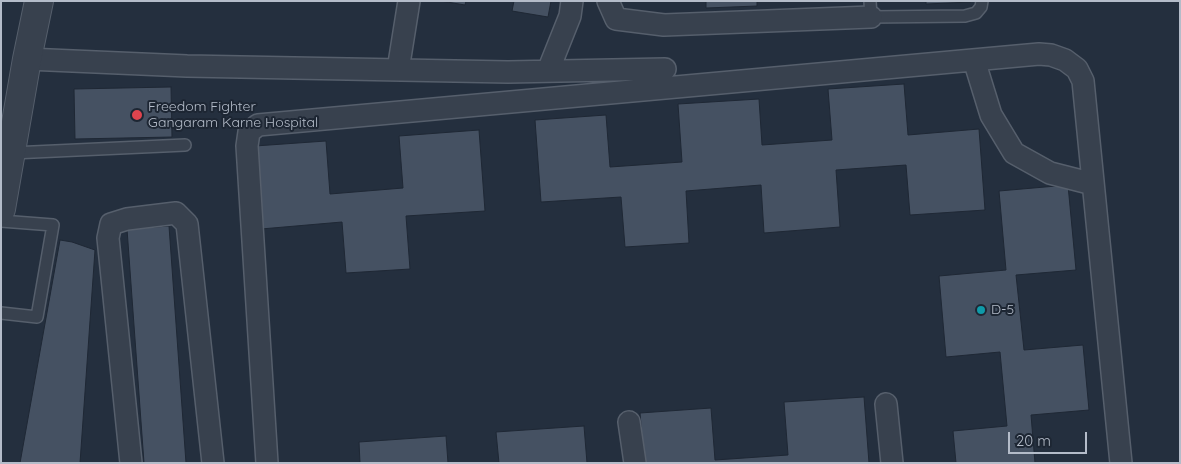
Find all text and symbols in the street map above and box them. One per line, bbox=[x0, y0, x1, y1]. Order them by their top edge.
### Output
place label: Freedom Fighter Gangaram Karne Hospital bbox=[148, 99, 318, 132]
marker: Freedom Fighter Gangaram Karne Hospital bbox=[130, 108, 144, 122]
place label: D-5 bbox=[991, 302, 1014, 318]
marker: D-5 bbox=[975, 304, 987, 316]
scale bar bbox=[1011, 422, 1090, 454]
text: 20 m bbox=[1016, 431, 1051, 450]

